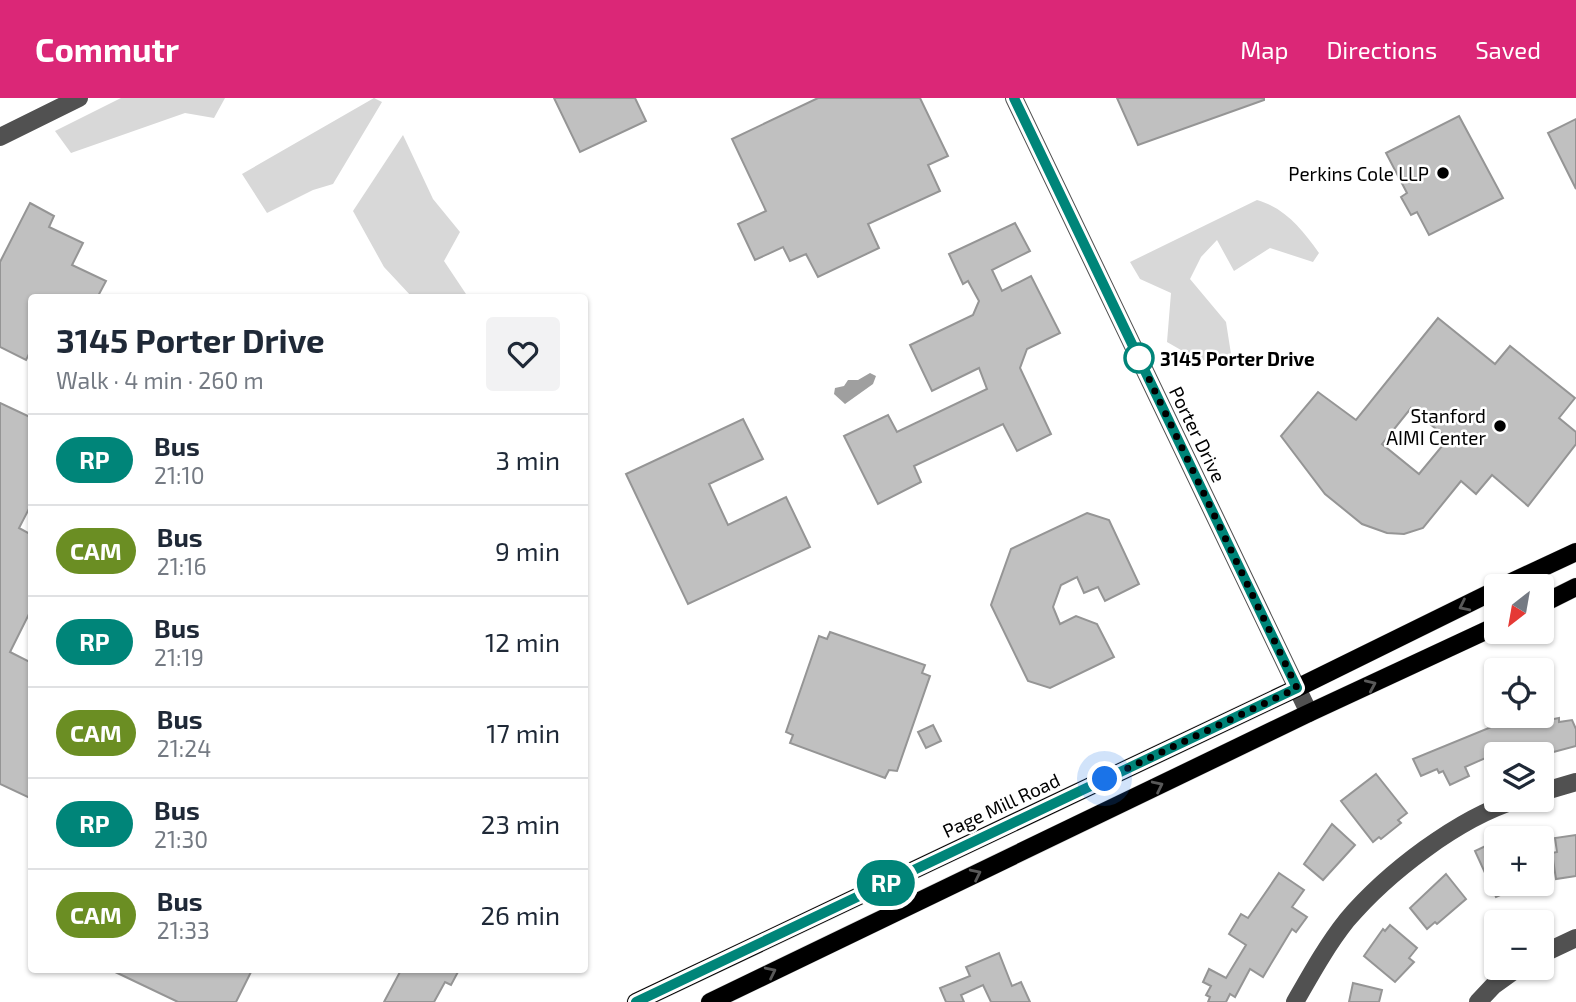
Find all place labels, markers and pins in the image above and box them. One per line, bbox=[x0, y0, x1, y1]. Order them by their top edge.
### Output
place label: Perkins Cole LLP bbox=[1288, 162, 1429, 185]
marker: Perkins Cole LLP bbox=[1435, 165, 1451, 181]
marker: 3145 Porter Drive bbox=[1124, 343, 1154, 373]
place label: 3145 Porter Drive bbox=[1160, 347, 1315, 370]
place label: Stanford AIMI Center bbox=[1386, 404, 1486, 449]
marker: Stanford AIMI Center bbox=[1492, 418, 1508, 434]

